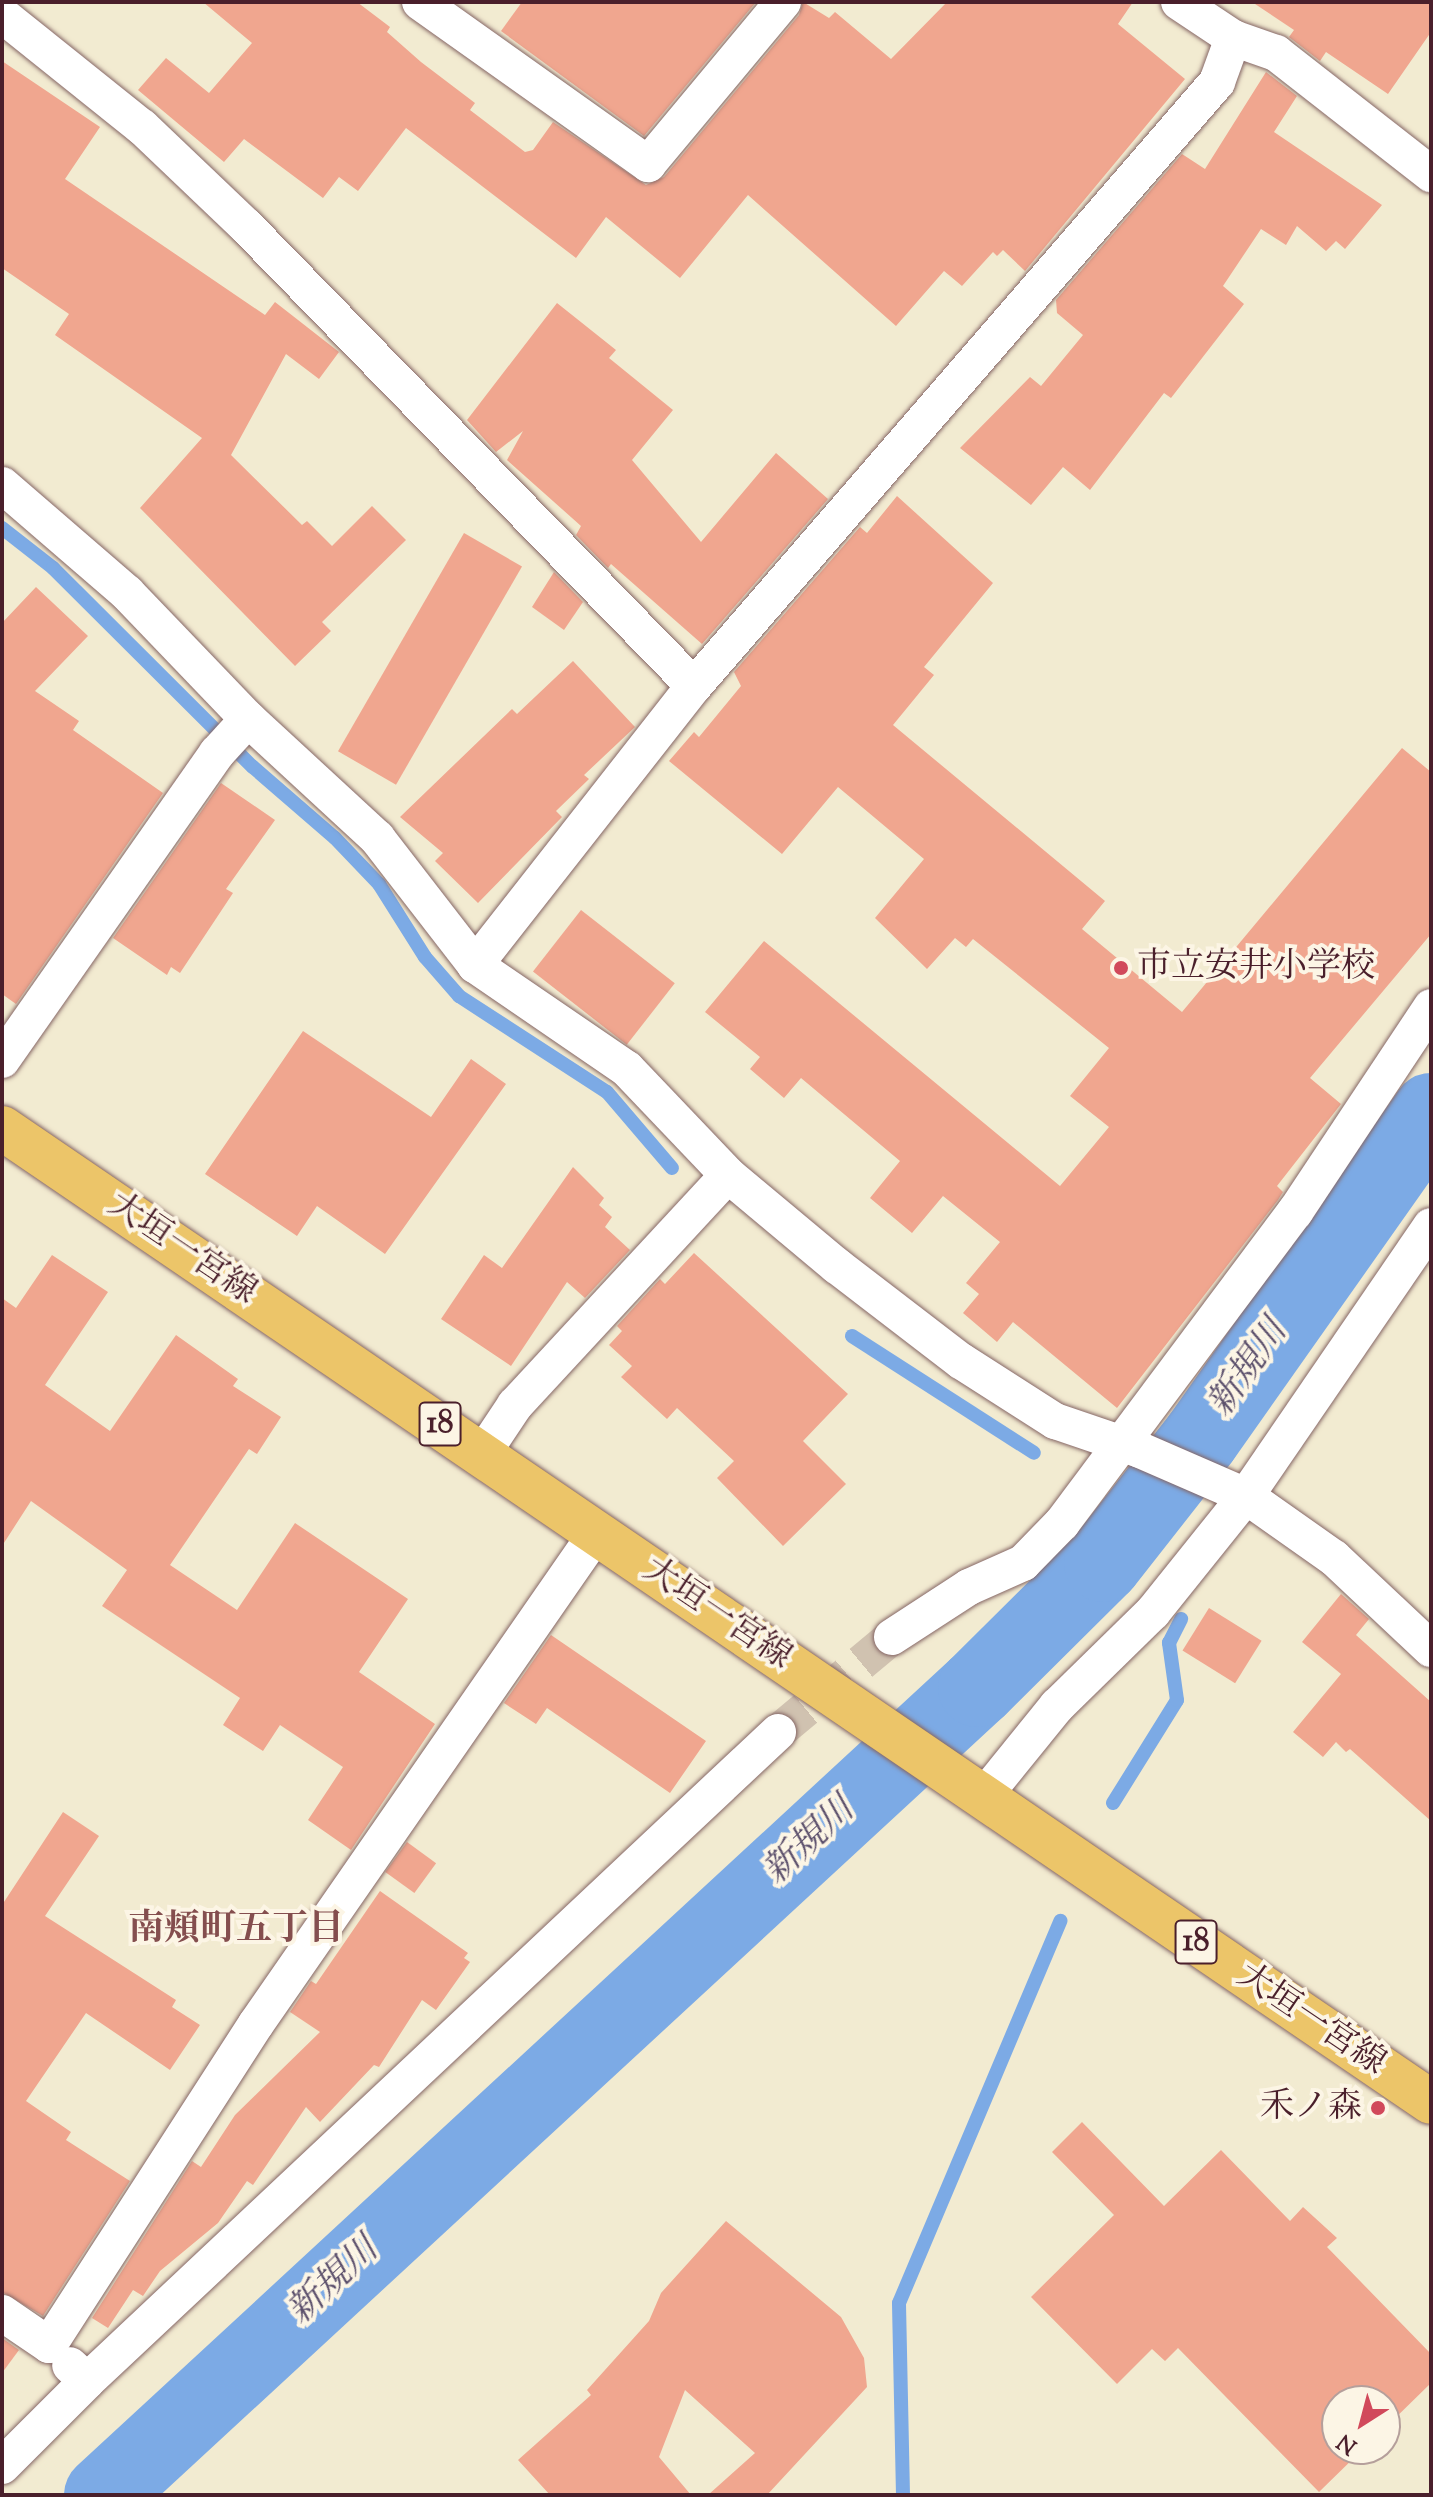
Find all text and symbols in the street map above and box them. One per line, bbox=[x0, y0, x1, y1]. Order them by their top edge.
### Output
place label: 市立安井小学校 bbox=[1137, 948, 1375, 988]
marker: 市立安井小学校 bbox=[1112, 959, 1130, 977]
street label: 大垣一宮線 bbox=[100, 1185, 264, 1313]
water label: 新規川 bbox=[1200, 1312, 1298, 1426]
road number: 18 bbox=[418, 1396, 462, 1452]
street label: 大垣一宮線 bbox=[635, 1550, 799, 1678]
water label: 新規川 bbox=[756, 1789, 864, 1895]
district label: 南頬町五丁目 bbox=[128, 1909, 344, 1953]
road number: 18 bbox=[1174, 1914, 1218, 1970]
street label: 大垣一宮線 bbox=[1229, 1956, 1393, 2084]
place label: 禾ノ森 bbox=[1260, 2088, 1362, 2128]
marker: 禾ノ森 bbox=[1369, 2099, 1387, 2117]
water label: 新規川 bbox=[280, 2229, 388, 2335]
north arrow bbox=[1321, 2385, 1401, 2465]
text: N bbox=[1332, 2425, 1365, 2461]

